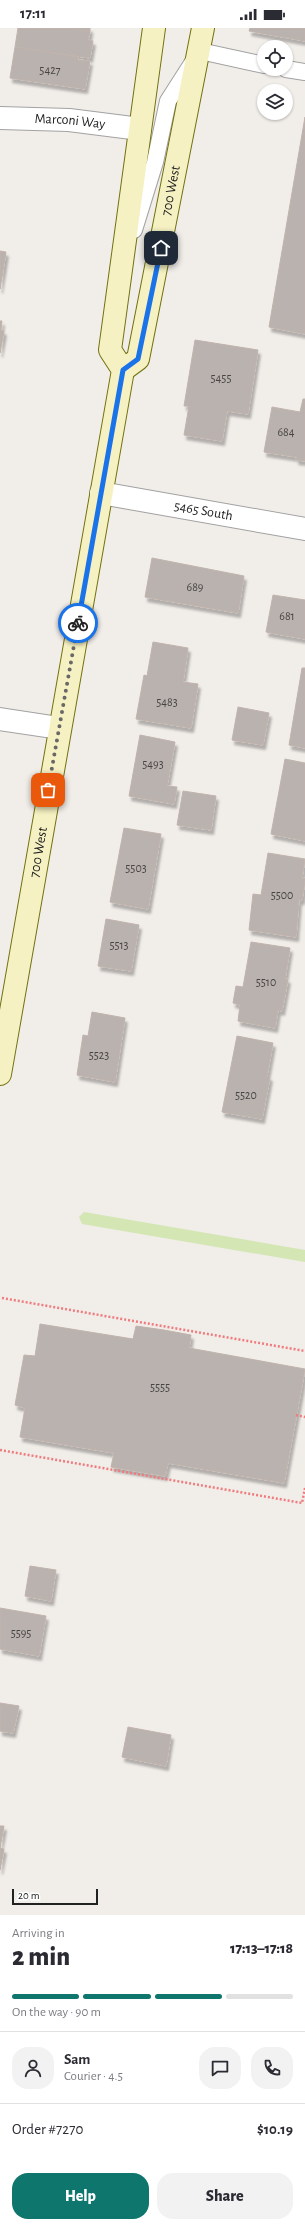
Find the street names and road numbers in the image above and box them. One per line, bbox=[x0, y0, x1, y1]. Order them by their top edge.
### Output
street label: Marconi Way bbox=[34, 112, 106, 132]
street label: 700 West bbox=[159, 164, 183, 217]
street label: 5465 South bbox=[173, 499, 234, 523]
street label: 700 West bbox=[27, 826, 50, 879]

